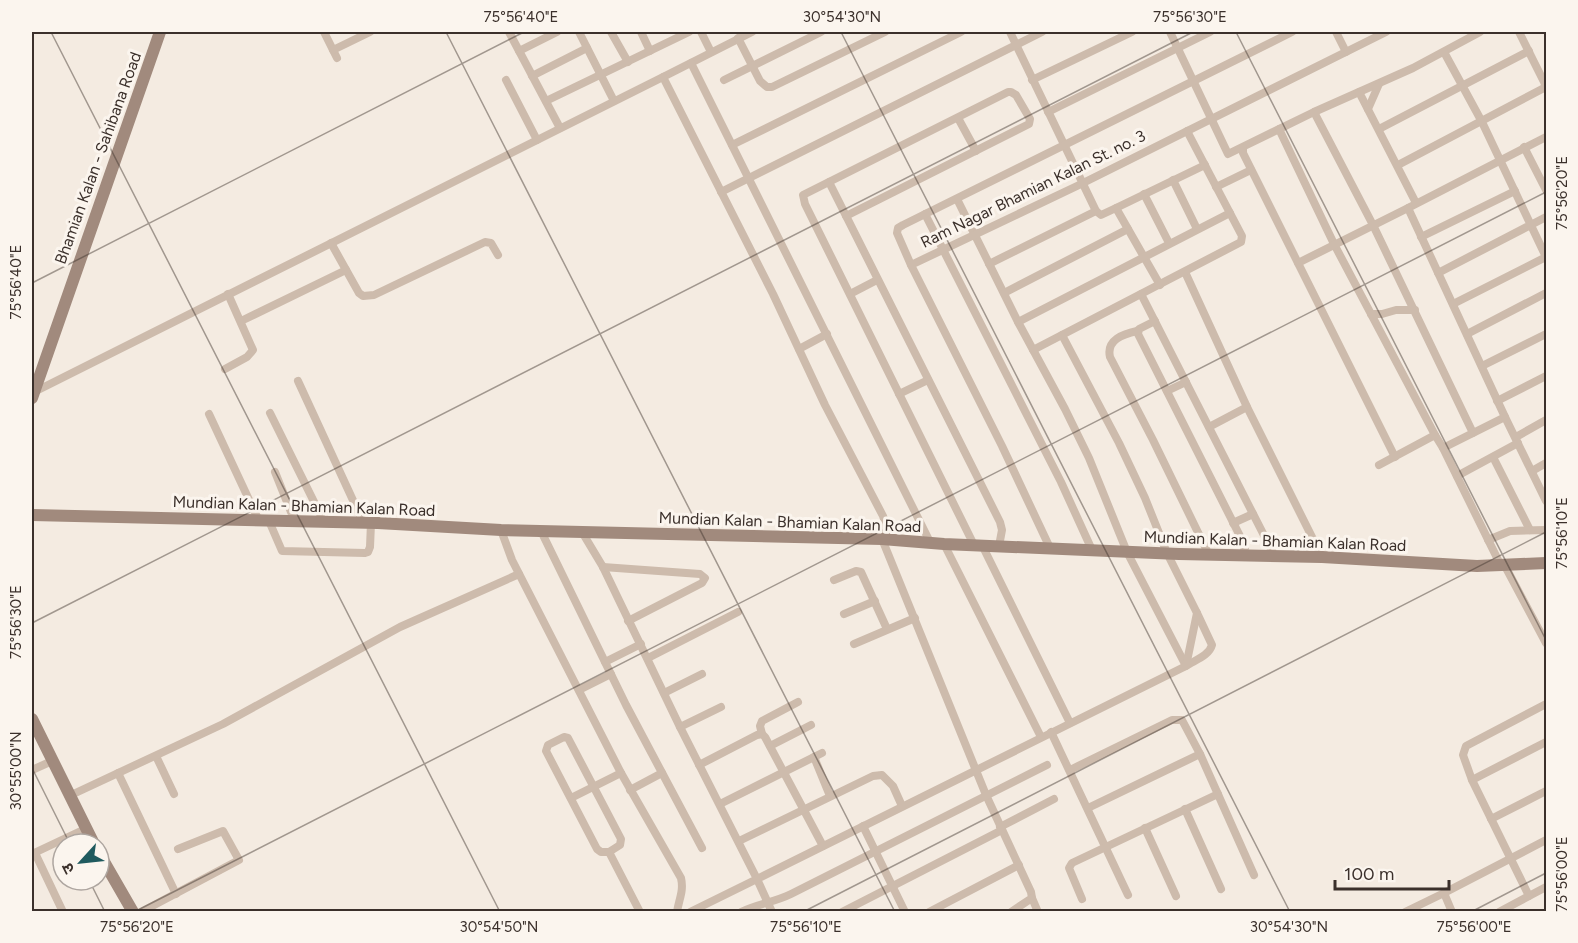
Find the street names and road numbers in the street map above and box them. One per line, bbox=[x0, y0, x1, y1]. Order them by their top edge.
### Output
street label: Bhamian Kalan - Sahibana Road bbox=[51, 49, 145, 267]
street label: Ram Nagar Bhamian Kalan St. no. 3 bbox=[917, 126, 1149, 252]
street label: Mundian Kalan - Bhamian Kalan Road bbox=[172, 492, 436, 520]
street label: Mundian Kalan - Bhamian Kalan Road bbox=[658, 508, 922, 536]
street label: Mundian Kalan - Bhamian Kalan Road bbox=[1143, 527, 1407, 555]

